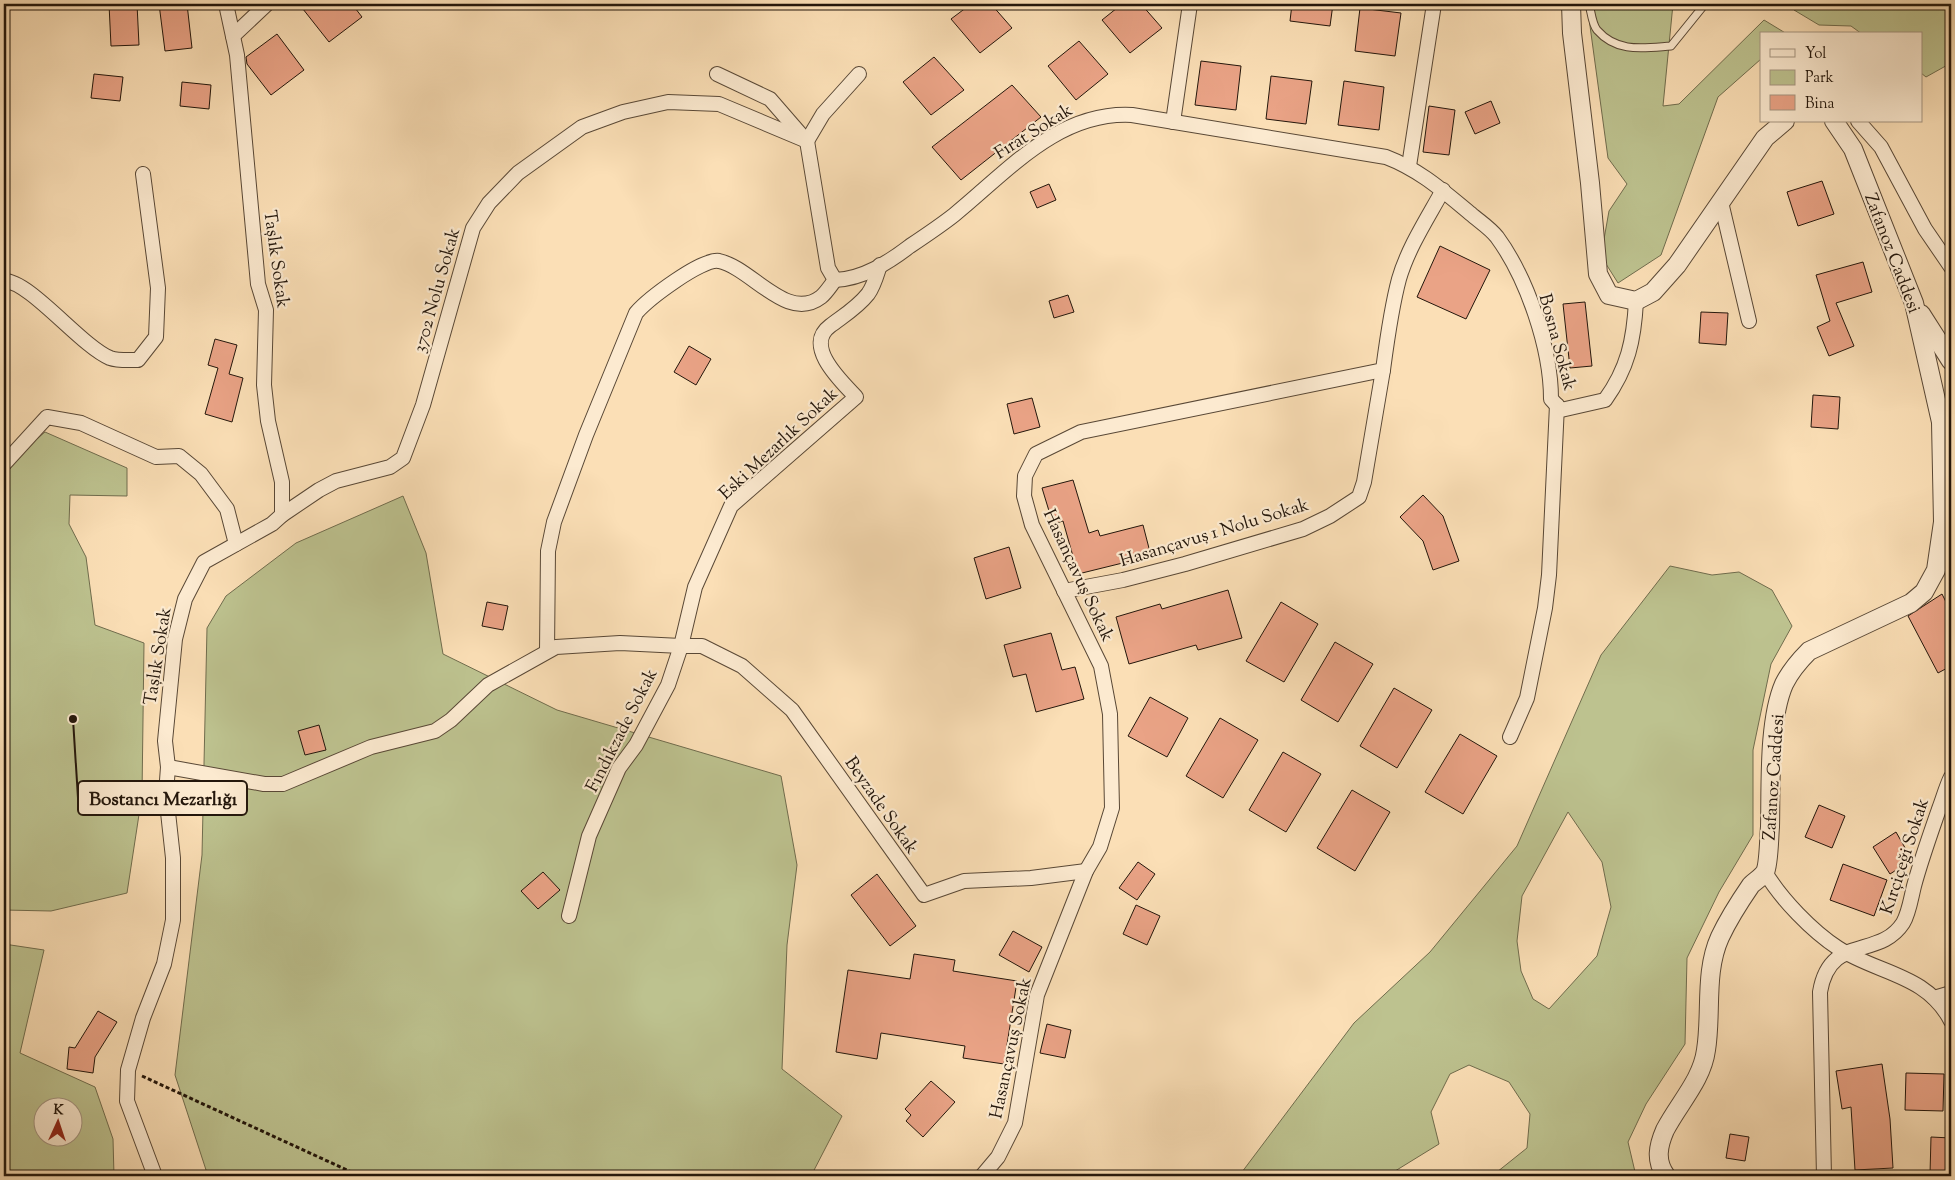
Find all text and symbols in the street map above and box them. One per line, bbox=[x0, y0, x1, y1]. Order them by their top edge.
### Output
legend bbox=[1760, 32, 1922, 122]
text: Yol bbox=[1805, 44, 1827, 65]
text: Park bbox=[1805, 68, 1834, 89]
text: Bina bbox=[1805, 94, 1835, 115]
street label: Fırat Sokak bbox=[990, 98, 1078, 167]
street label: Zafanoz Caddesi bbox=[1856, 190, 1926, 318]
street label: Taşlık Sokak bbox=[255, 209, 295, 310]
street label: 3702 Nolu Sokak bbox=[408, 225, 468, 356]
street label: Bosna Sokak bbox=[1531, 291, 1582, 394]
street label: Eski Mezarlık Sokak bbox=[714, 382, 845, 507]
street label: Hasançavuş 1 Nolu Sokak bbox=[1117, 493, 1313, 575]
street label: Hasançavuş Sokak bbox=[1035, 505, 1119, 647]
street label: Taşlık Sokak bbox=[138, 605, 180, 707]
street label: Fındıkzade Sokak bbox=[580, 664, 665, 797]
street label: Zafanoz Caddesi bbox=[1758, 713, 1792, 841]
street label: Beyzade Sokak bbox=[837, 752, 924, 860]
callout: Bostancı Mezarlığı bbox=[78, 781, 247, 815]
text: Bostancı Mezarlığı bbox=[89, 787, 238, 814]
street label: Kırçiçeği Sokak bbox=[1875, 795, 1937, 918]
street label: Hasançavuş Sokak bbox=[984, 975, 1040, 1121]
north arrow bbox=[32, 1098, 82, 1148]
text: K bbox=[53, 1101, 65, 1121]

